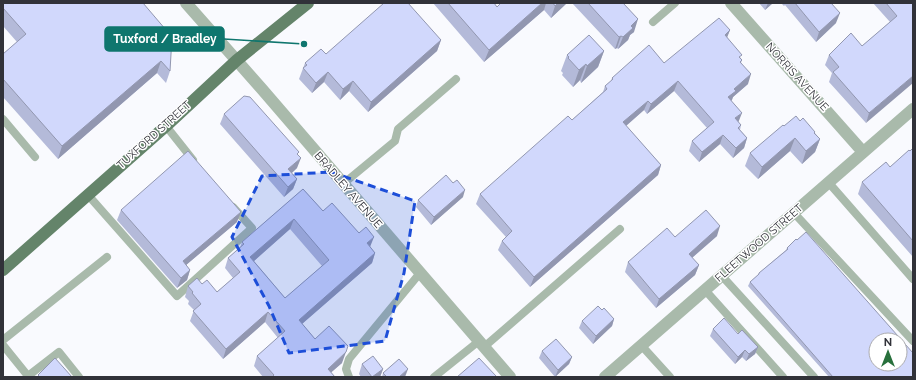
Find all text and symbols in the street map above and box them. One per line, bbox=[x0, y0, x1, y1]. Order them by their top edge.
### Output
callout: Tuxford / Bradley bbox=[105, 27, 224, 51]
text: Tuxford / Bradley bbox=[113, 32, 217, 46]
street label: NORRIS AVENUE bbox=[763, 40, 831, 114]
street label: TUXFORD STREET bbox=[114, 98, 194, 172]
street label: BRADLEY AVENUE bbox=[311, 149, 385, 231]
street label: FLEETWOOD STREET bbox=[712, 201, 806, 285]
north arrow bbox=[868, 332, 908, 372]
text: N bbox=[884, 336, 892, 349]

